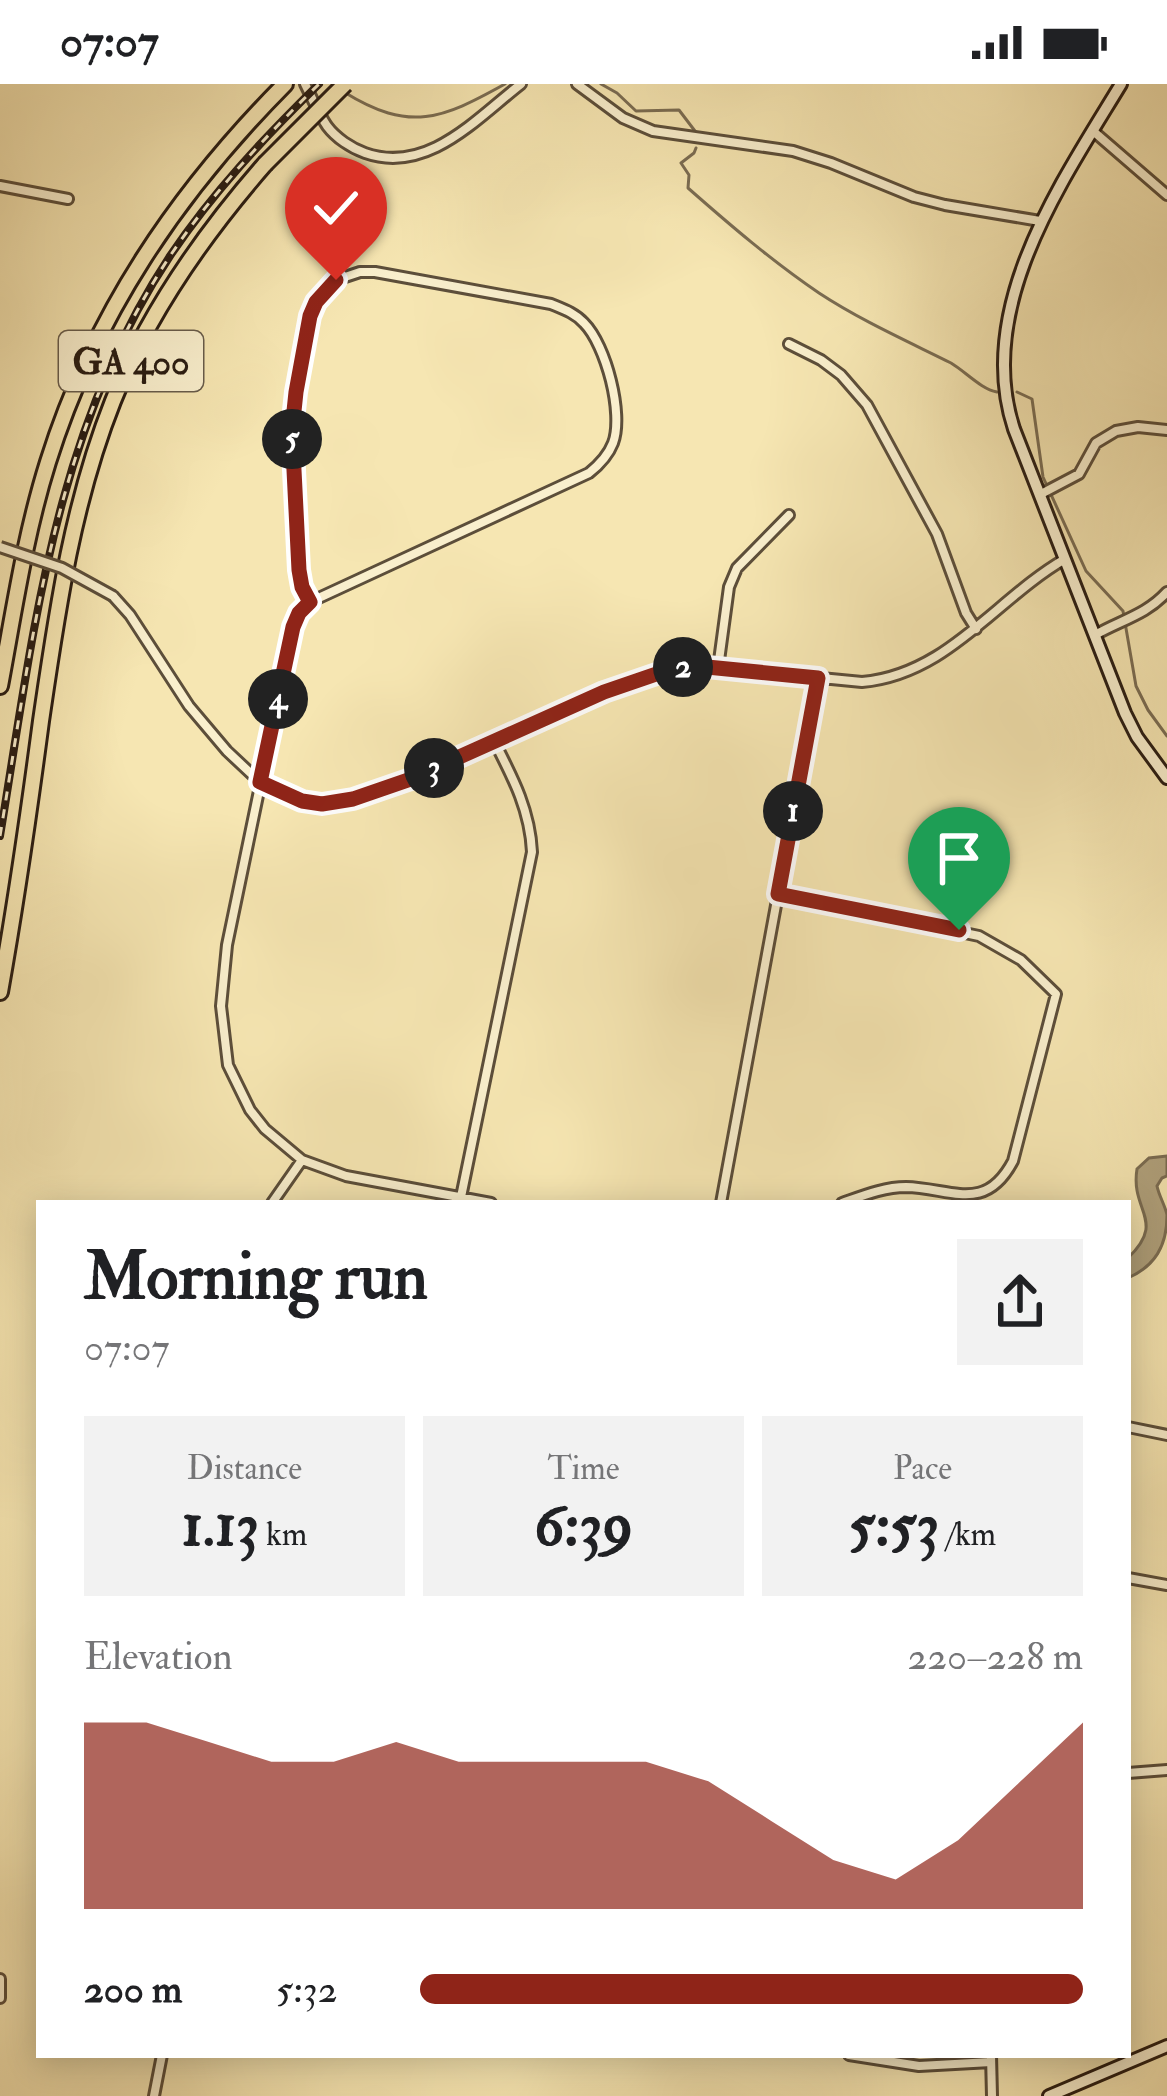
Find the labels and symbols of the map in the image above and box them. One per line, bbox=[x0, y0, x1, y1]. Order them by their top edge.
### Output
pin bbox=[285, 157, 387, 280]
road number: GA 400 bbox=[59, 331, 203, 391]
pin: 5 bbox=[262, 409, 322, 469]
pin: 2 bbox=[653, 637, 713, 697]
pin: 4 bbox=[248, 669, 308, 729]
pin: 3 bbox=[404, 738, 464, 798]
pin: 1 bbox=[763, 781, 823, 841]
pin bbox=[908, 807, 1010, 930]

